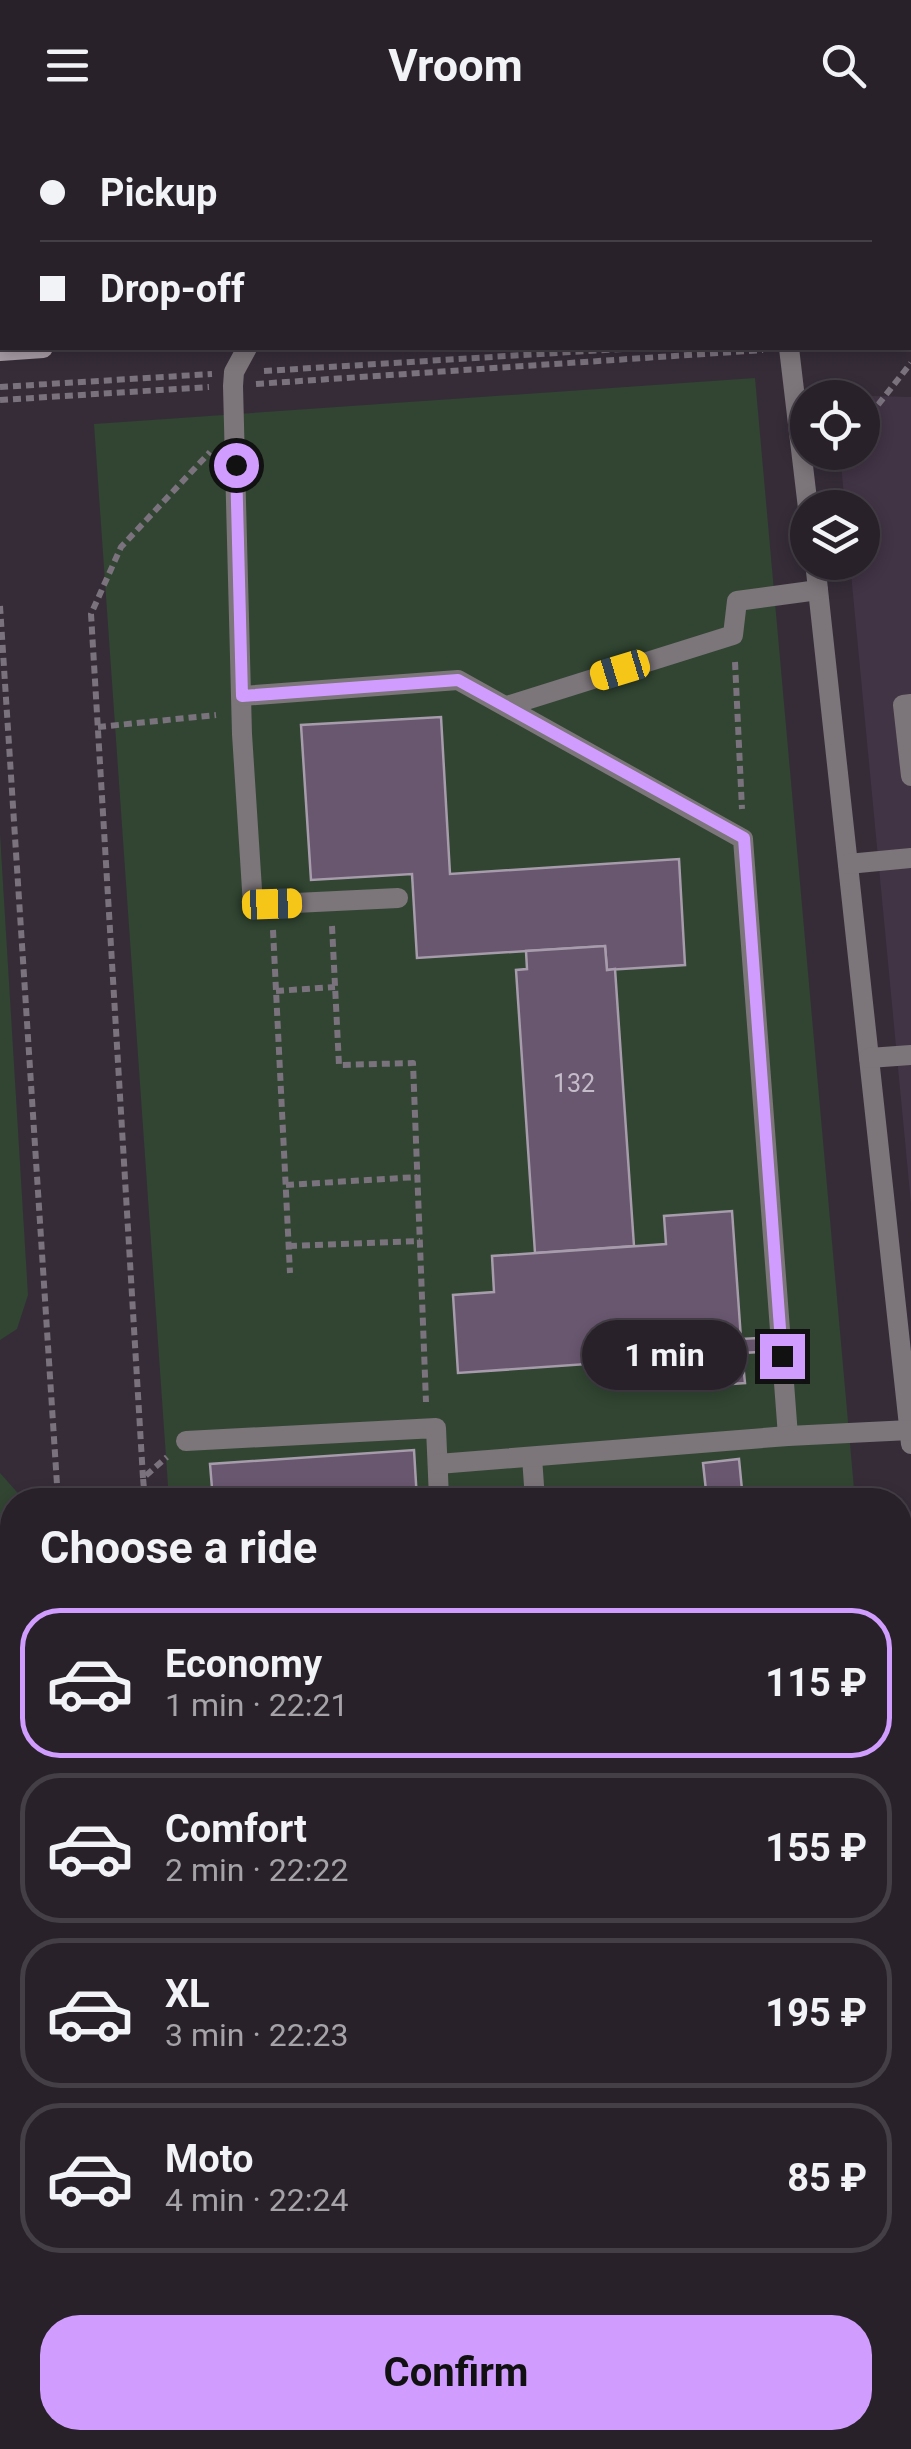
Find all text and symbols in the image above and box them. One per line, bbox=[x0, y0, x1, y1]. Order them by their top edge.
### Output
icon: menu bbox=[40, 38, 95, 93]
icon: search bbox=[816, 38, 871, 93]
text: Vroom bbox=[388, 39, 523, 92]
text: Pickup bbox=[100, 171, 217, 215]
text: Drop-off bbox=[100, 267, 245, 311]
map controls bbox=[790, 380, 880, 580]
button: locate bbox=[790, 380, 880, 470]
route start bbox=[214, 443, 259, 488]
button: layers bbox=[790, 490, 880, 580]
car bbox=[587, 647, 653, 693]
car bbox=[241, 888, 303, 920]
house number: 132 bbox=[553, 1069, 595, 1098]
callout: 1 min bbox=[582, 1321, 747, 1391]
route end bbox=[760, 1334, 805, 1379]
text: 1 min bbox=[624, 1336, 705, 1374]
text: Choose a ride bbox=[40, 1521, 317, 1574]
icon: car bbox=[45, 1638, 135, 1728]
text: Economy bbox=[165, 1642, 322, 1686]
text: 115 ₽ bbox=[765, 1661, 867, 1705]
text: 1 min · 22:21 bbox=[165, 1686, 348, 1724]
icon: car bbox=[45, 1803, 135, 1893]
text: Comfort bbox=[165, 1807, 307, 1851]
text: 155 ₽ bbox=[765, 1826, 867, 1870]
text: 2 min · 22:22 bbox=[165, 1851, 348, 1889]
icon: car bbox=[45, 1968, 135, 2058]
text: XL bbox=[165, 1972, 210, 2016]
text: 195 ₽ bbox=[765, 1991, 867, 2035]
text: 3 min · 22:23 bbox=[165, 2016, 348, 2054]
icon: car bbox=[45, 2133, 135, 2223]
text: Moto bbox=[165, 2137, 254, 2181]
text: 85 ₽ bbox=[787, 2156, 867, 2200]
text: 4 min · 22:24 bbox=[165, 2181, 348, 2219]
button: Confirm bbox=[40, 2315, 872, 2430]

